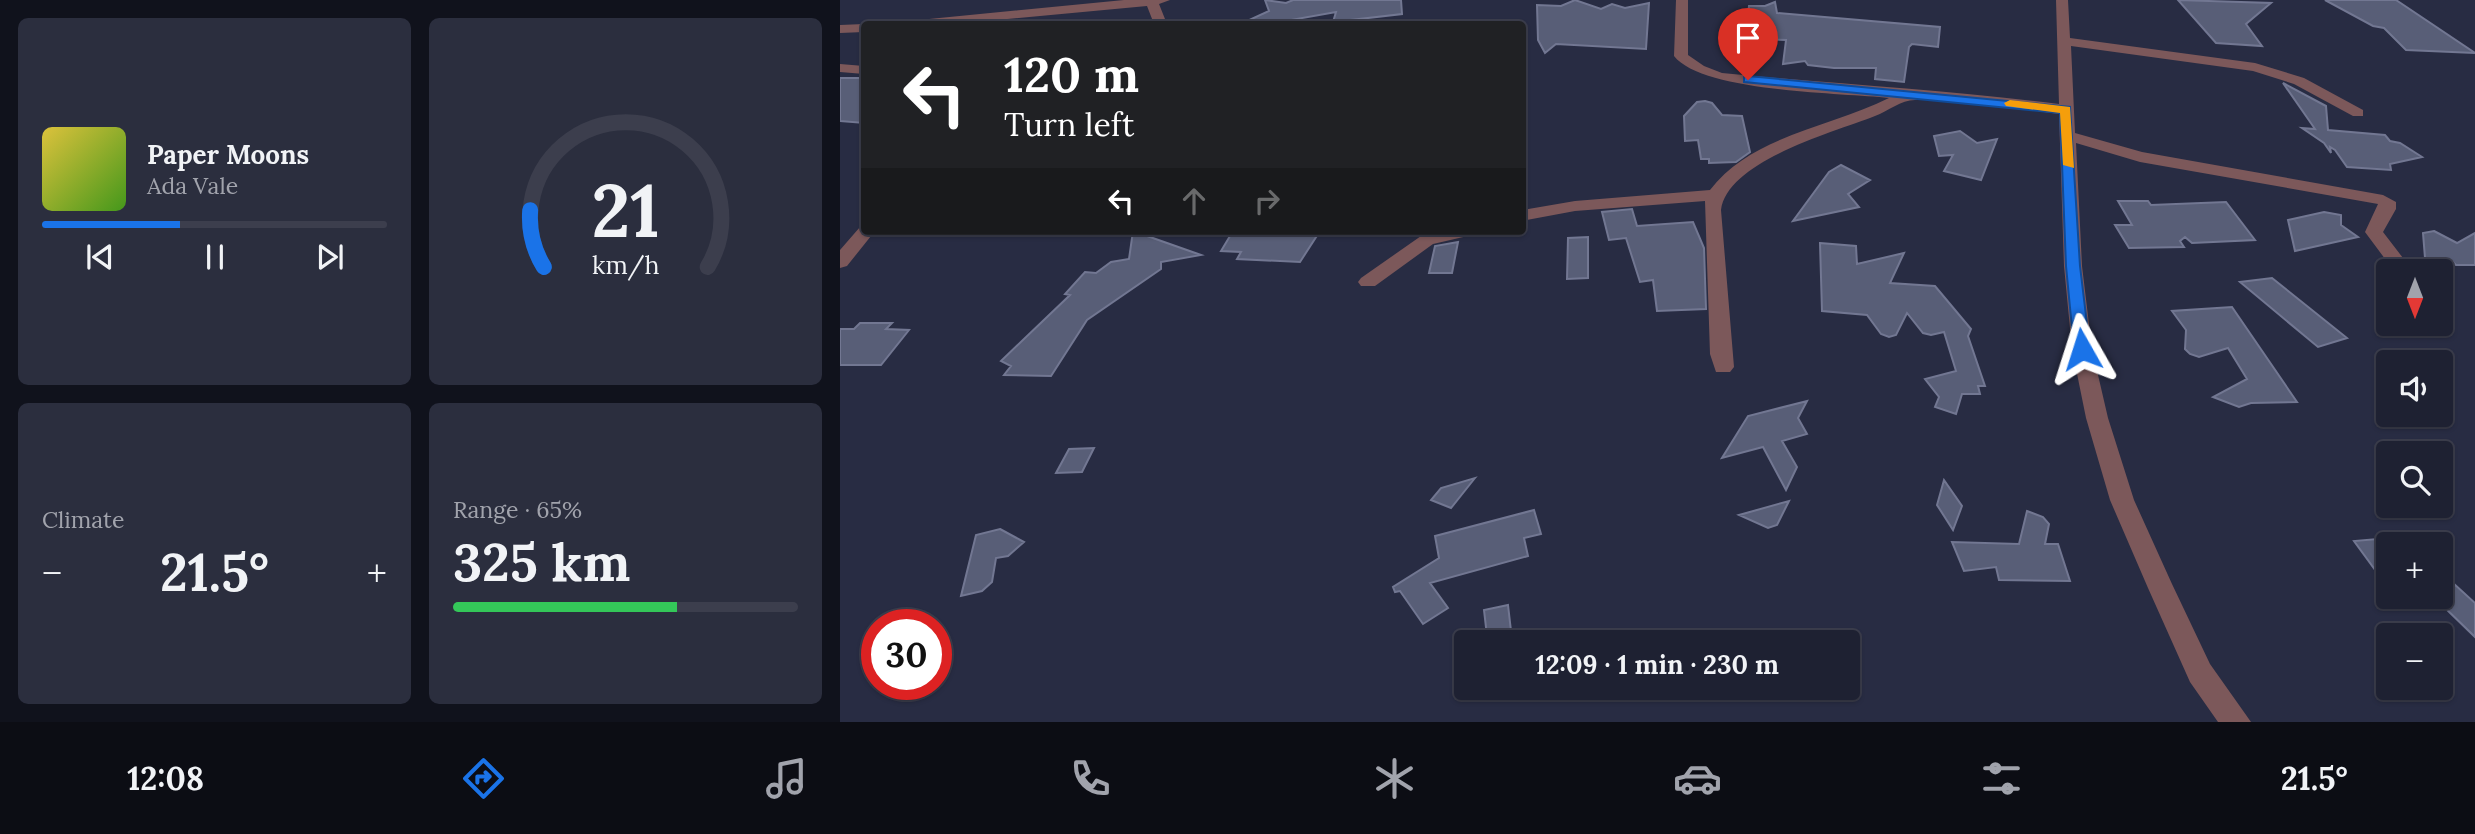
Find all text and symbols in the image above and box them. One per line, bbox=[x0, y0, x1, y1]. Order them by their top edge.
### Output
pin bbox=[1718, 8, 1778, 80]
icon: arrive bbox=[1729, 19, 1767, 57]
text: 120 m bbox=[1004, 43, 1139, 105]
icon: left bbox=[889, 49, 980, 140]
text: Turn left bbox=[1004, 104, 1134, 145]
text: Paper Moons bbox=[147, 138, 309, 171]
text: 21 bbox=[591, 165, 660, 258]
text: Ada Vale bbox=[147, 171, 238, 200]
icon: left bbox=[1102, 182, 1140, 220]
icon: ahead bbox=[1175, 182, 1213, 220]
icon: right bbox=[1248, 182, 1286, 220]
icon: previous bbox=[81, 238, 119, 276]
icon: pause bbox=[196, 238, 234, 276]
icon: next bbox=[311, 238, 349, 276]
text: km/h bbox=[592, 249, 659, 281]
north arrow bbox=[2376, 259, 2454, 336]
map controls bbox=[2376, 259, 2453, 700]
position arrow bbox=[2045, 312, 2119, 386]
button: sound bbox=[2376, 350, 2453, 427]
button: search bbox=[2376, 441, 2453, 518]
text: Range · 65% bbox=[453, 495, 582, 524]
text: Climate bbox=[42, 505, 124, 534]
text: 325 km bbox=[453, 529, 630, 595]
button: + bbox=[2376, 532, 2453, 609]
text: 21.5° bbox=[160, 539, 269, 605]
text: − bbox=[42, 549, 62, 597]
text: + bbox=[367, 549, 387, 597]
speed limit sign: 30 bbox=[861, 609, 952, 700]
button: − bbox=[2376, 623, 2453, 700]
text: 12:09 · 1 min · 230 m bbox=[1535, 648, 1779, 681]
icon: directions bbox=[459, 754, 508, 803]
icon: music bbox=[762, 754, 811, 803]
icon: phone bbox=[1066, 754, 1115, 803]
icon: climate bbox=[1370, 754, 1419, 803]
icon: car bbox=[1673, 754, 1722, 803]
icon: filters bbox=[1977, 754, 2026, 803]
text: 12:08 bbox=[127, 758, 204, 799]
text: 21.5° bbox=[2281, 758, 2348, 799]

